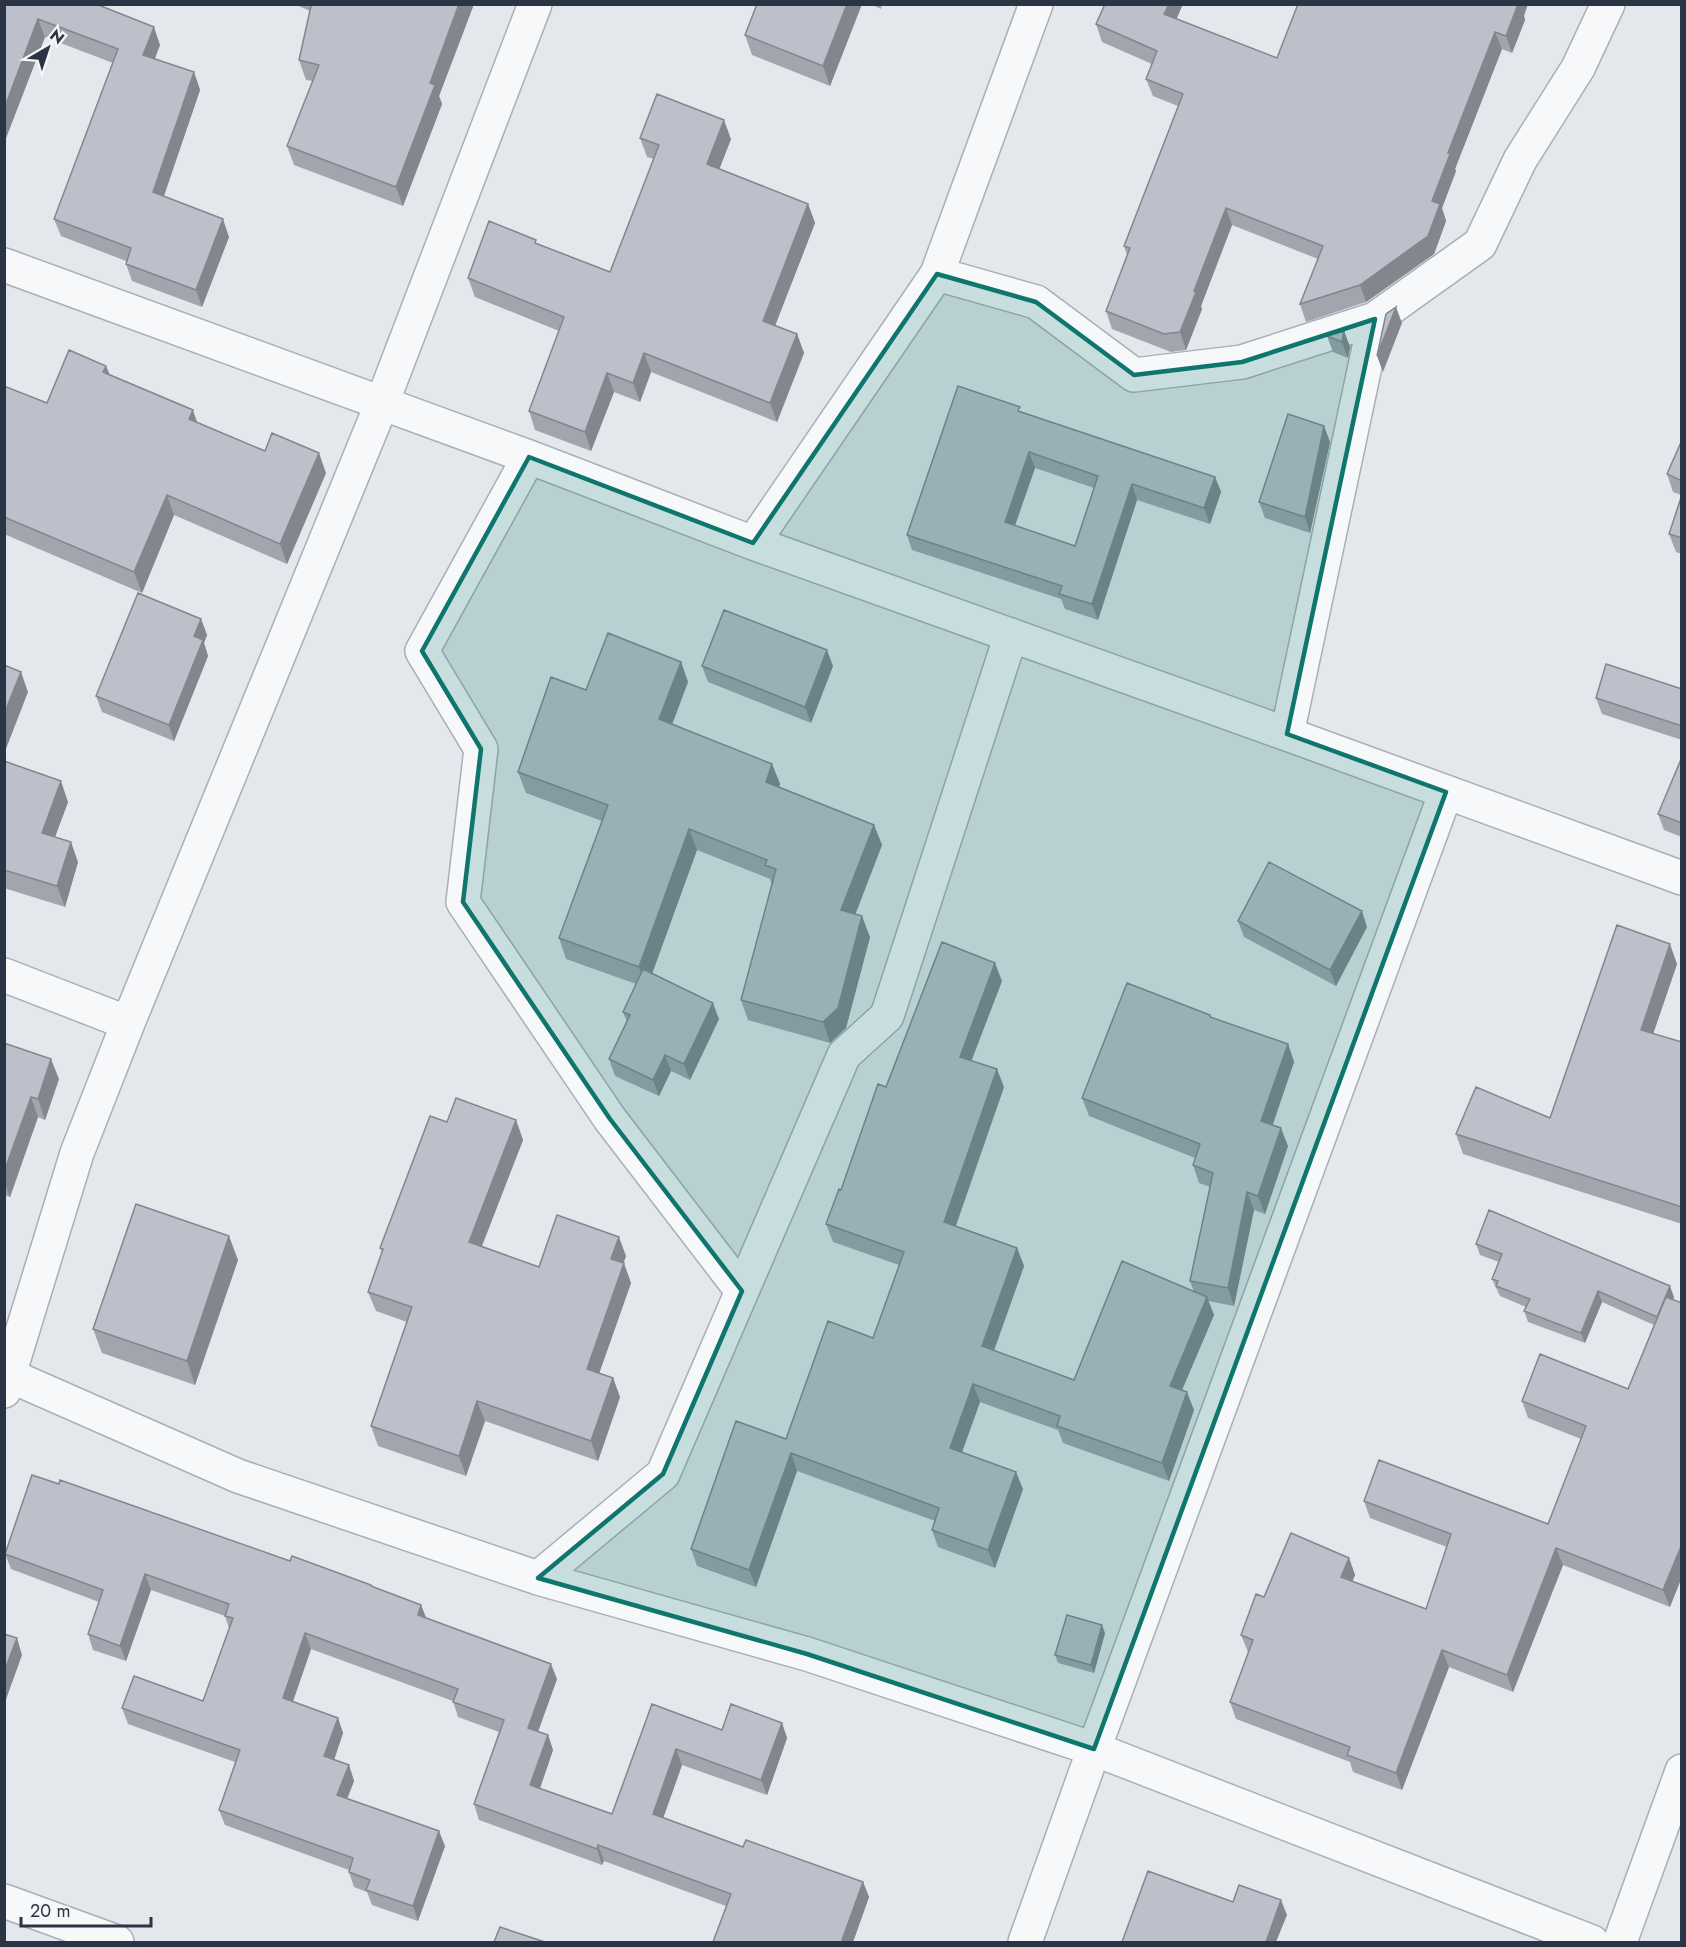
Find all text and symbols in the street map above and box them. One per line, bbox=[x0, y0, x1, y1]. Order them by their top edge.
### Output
north arrow bbox=[18, 18, 78, 78]
text: N bbox=[45, 24, 69, 50]
scale bar bbox=[21, 1890, 152, 1928]
text: 20 m bbox=[30, 1898, 70, 1924]

